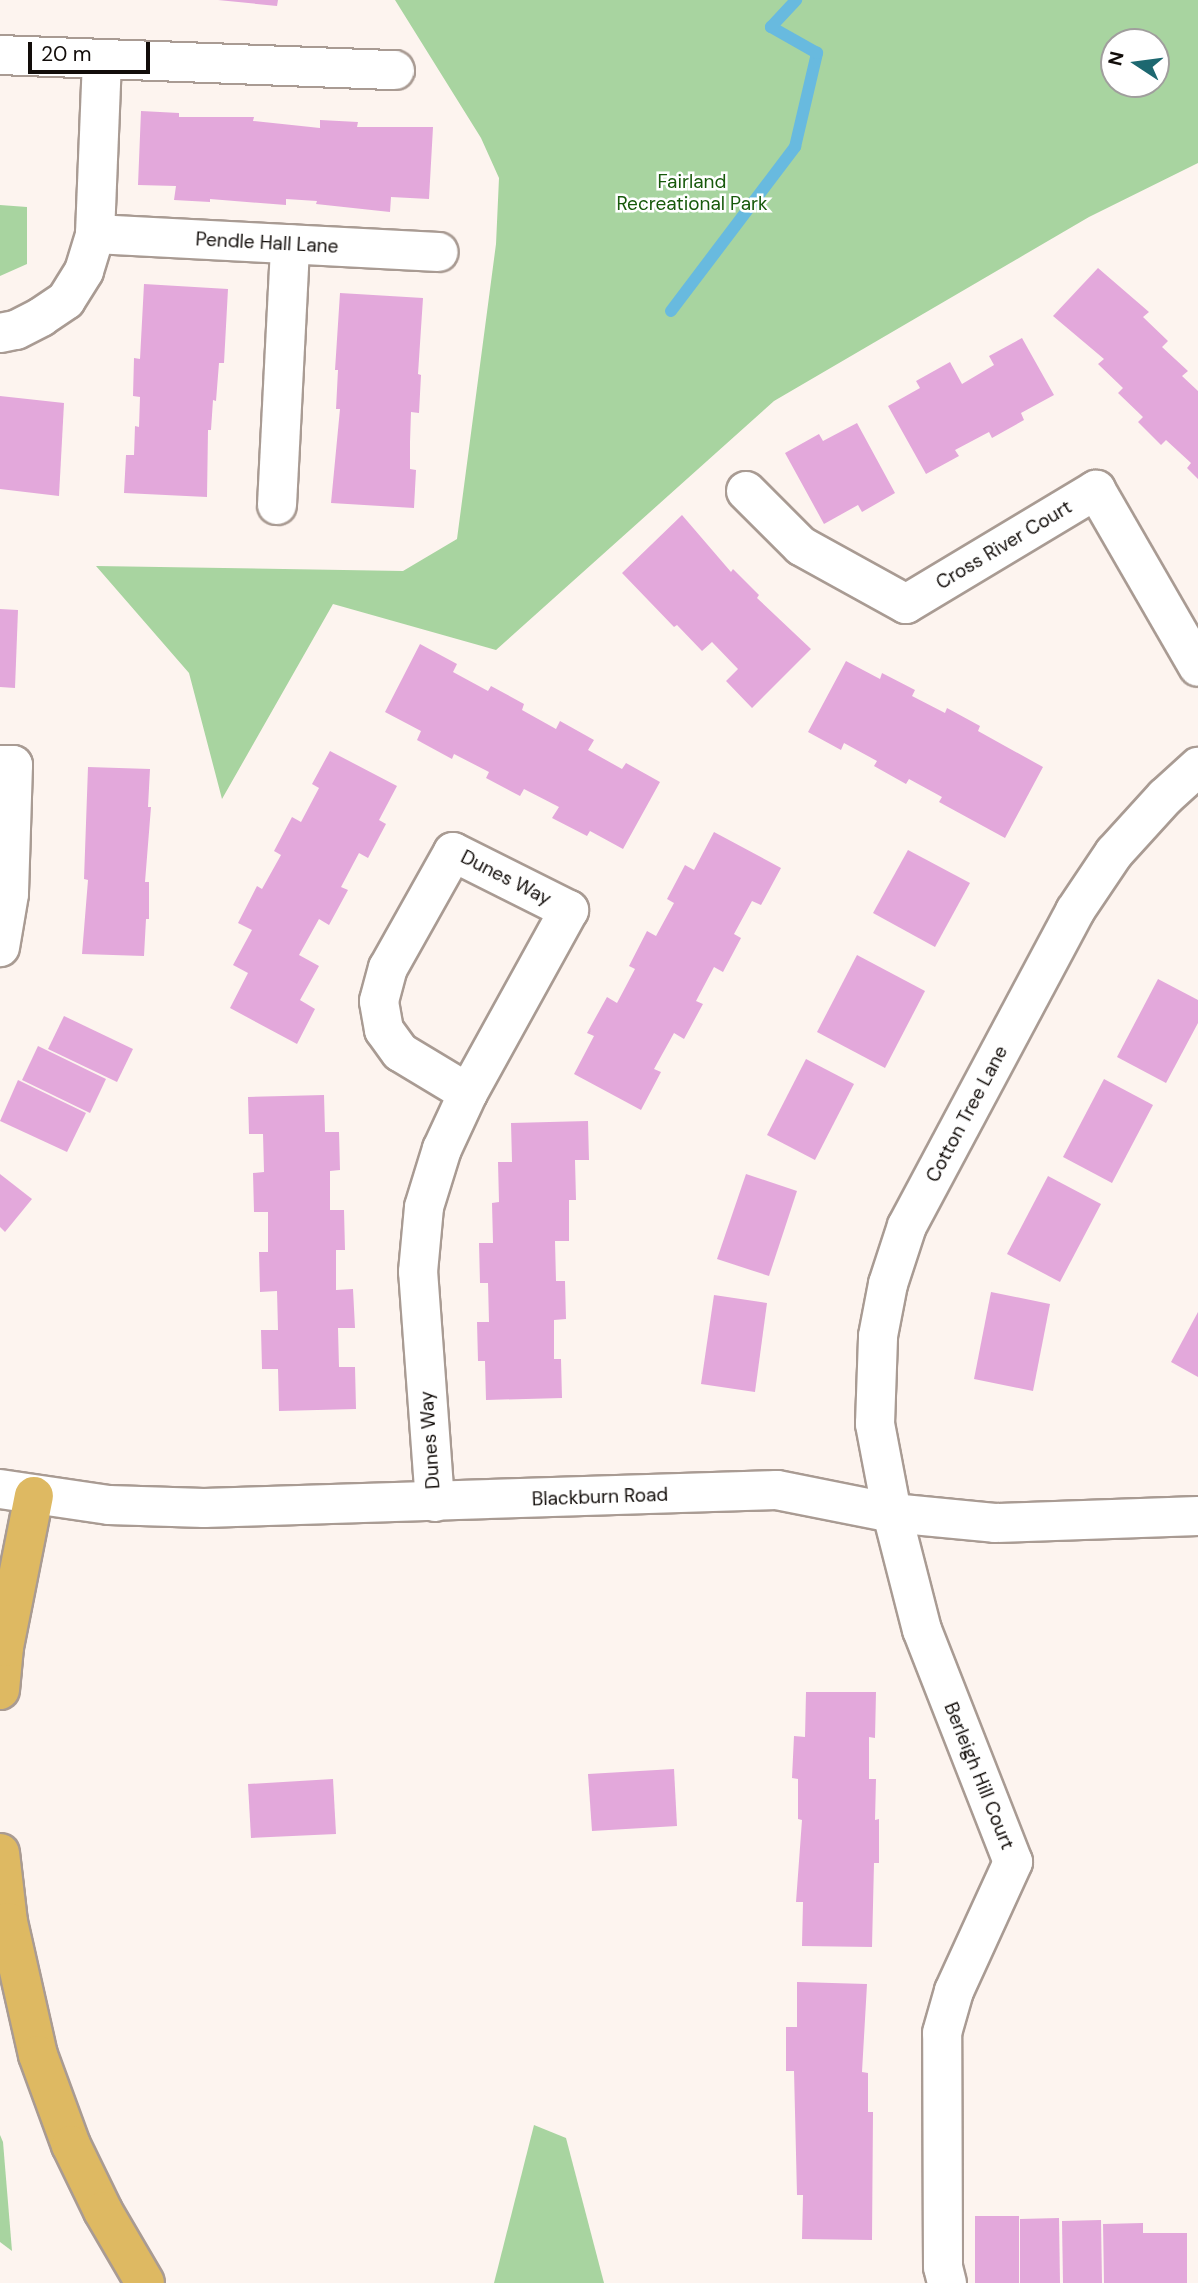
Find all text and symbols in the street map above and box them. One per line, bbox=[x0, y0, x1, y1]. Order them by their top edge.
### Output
scale bar bbox=[32, 28, 154, 72]
north arrow bbox=[1100, 28, 1170, 98]
text: 20 m bbox=[41, 40, 92, 68]
text: N bbox=[1102, 49, 1130, 68]
park label: Fairland Recreational Park bbox=[616, 171, 768, 215]
street label: Pendle Hall Lane bbox=[195, 228, 339, 258]
street label: Cross River Court bbox=[932, 496, 1076, 594]
street label: Dunes Way bbox=[457, 846, 555, 910]
street label: Cotton Tree Lane bbox=[921, 1042, 1013, 1186]
street label: Dunes Way bbox=[415, 1390, 445, 1490]
street label: Blackburn Road bbox=[531, 1483, 669, 1511]
street label: Berleigh Hill Court bbox=[939, 1699, 1019, 1853]

